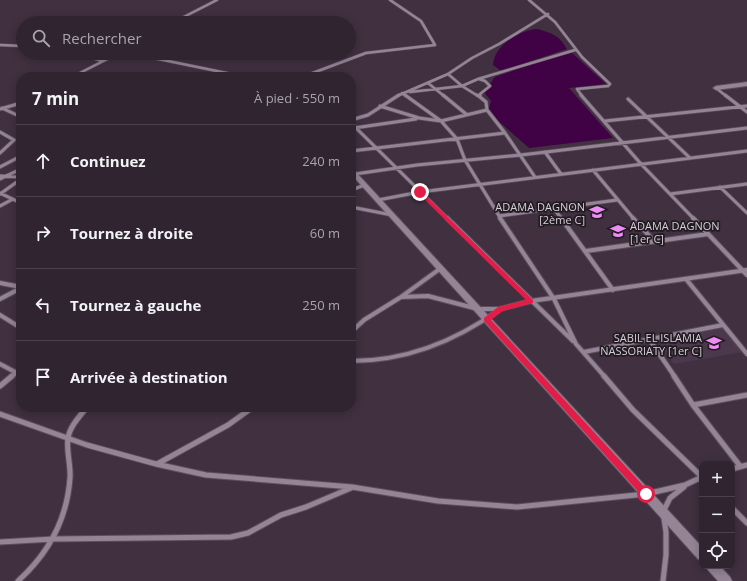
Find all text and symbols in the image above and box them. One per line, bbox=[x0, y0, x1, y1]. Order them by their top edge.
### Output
search box bbox=[16, 16, 356, 60]
icon: search bbox=[30, 27, 52, 49]
text: Rechercher bbox=[62, 28, 142, 48]
text: 7 min bbox=[32, 87, 79, 110]
text: À pied · 550 m bbox=[254, 89, 340, 107]
icon: ahead bbox=[32, 150, 54, 172]
text: Continuez bbox=[70, 151, 146, 171]
text: 240 m bbox=[302, 152, 340, 170]
route end bbox=[411, 183, 429, 201]
place label: ADAMA DAGNON [2ème C] bbox=[495, 199, 585, 227]
school or university icon: ADAMA DAGNON [2ème C] bbox=[588, 203, 606, 221]
place label: ADAMA DAGNON [1er C] bbox=[630, 218, 720, 246]
icon: right bbox=[32, 222, 54, 244]
school or university icon: ADAMA DAGNON [1er C] bbox=[609, 222, 627, 240]
text: Tournez à droite bbox=[70, 223, 193, 243]
text: 60 m bbox=[310, 224, 340, 242]
icon: left bbox=[32, 294, 54, 316]
text: Tournez à gauche bbox=[70, 295, 201, 315]
text: 250 m bbox=[302, 296, 340, 314]
place label: SABIL EL ISLAMIA NASSORIATY [1er C] bbox=[600, 330, 702, 358]
school or university icon: SABIL EL ISLAMIA NASSORIATY [1er C] bbox=[705, 334, 723, 352]
icon: arrive bbox=[32, 366, 54, 388]
text: Arrivée à destination bbox=[70, 367, 228, 387]
map controls bbox=[699, 461, 735, 569]
button: + bbox=[699, 461, 735, 497]
route start bbox=[637, 485, 655, 503]
button: − bbox=[699, 497, 735, 533]
button: locate bbox=[699, 533, 735, 569]

